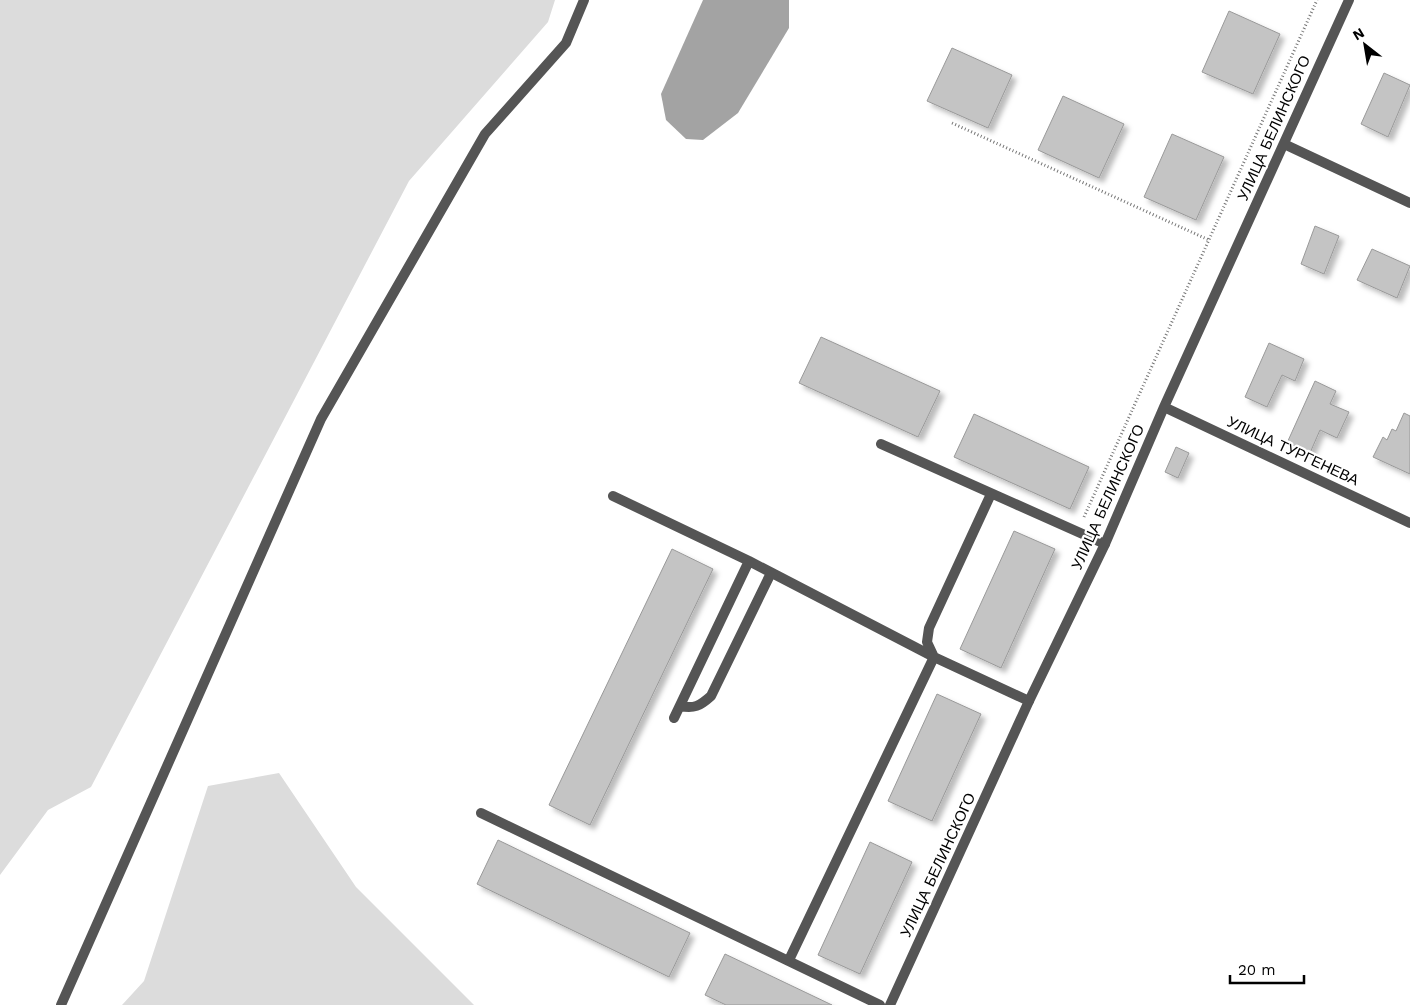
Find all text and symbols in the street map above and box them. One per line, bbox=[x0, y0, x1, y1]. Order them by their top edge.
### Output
north arrow bbox=[1340, 20, 1390, 70]
text: N bbox=[1350, 24, 1367, 43]
street label: УЛИЦА БЕЛИНСКОГО bbox=[1234, 53, 1314, 203]
street label: УЛИЦА ТУРГЕНЕВА bbox=[1224, 413, 1362, 489]
street label: УЛИЦА БЕЛИНСКОГО bbox=[1068, 422, 1148, 572]
street label: УЛИЦА БЕЛИНСКОГО bbox=[897, 790, 979, 940]
scale bar bbox=[1230, 952, 1304, 984]
text: 20 m bbox=[1238, 961, 1276, 979]

